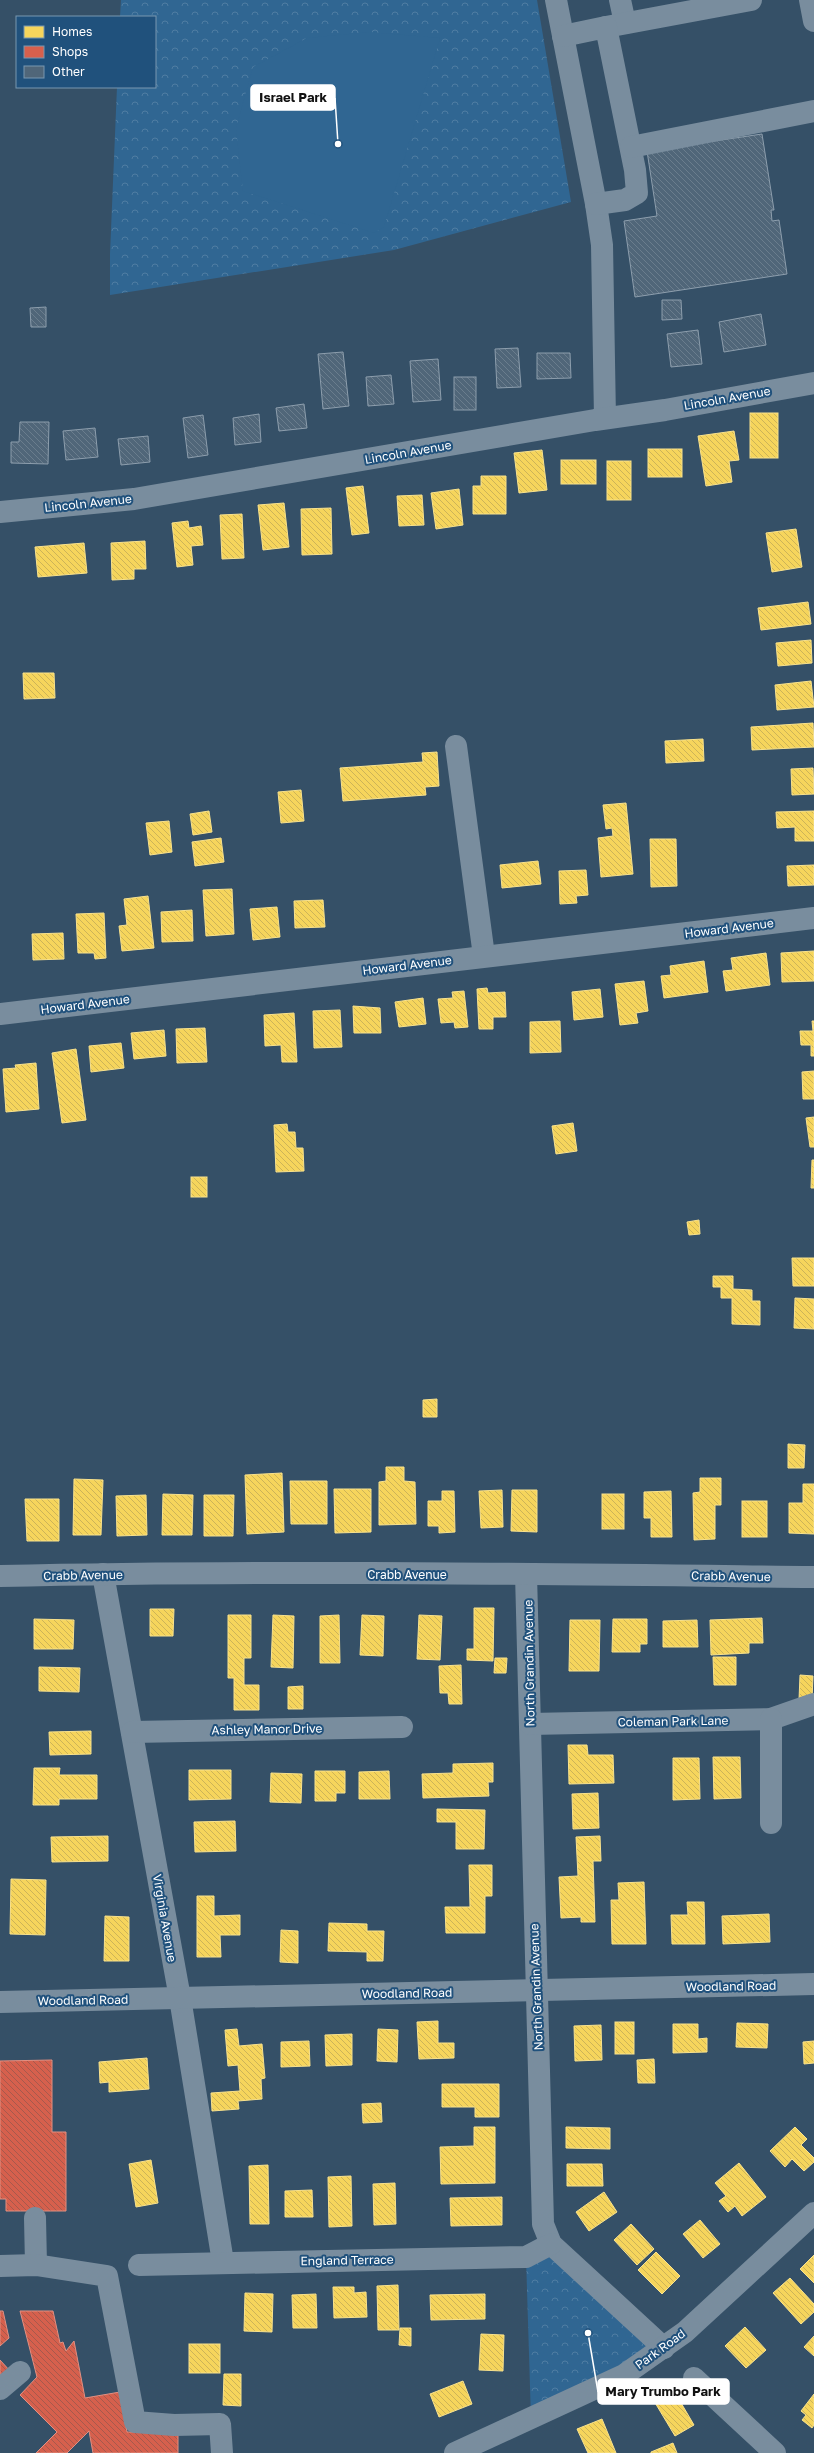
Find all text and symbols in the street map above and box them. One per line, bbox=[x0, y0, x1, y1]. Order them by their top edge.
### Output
legend bbox=[16, 16, 156, 88]
text: Homes bbox=[52, 24, 92, 39]
text: Shops bbox=[52, 44, 88, 59]
text: Other bbox=[52, 64, 85, 79]
callout: Israel Park bbox=[251, 85, 335, 110]
text: Israel Park bbox=[259, 89, 327, 105]
street label: Lincoln Avenue bbox=[682, 383, 772, 413]
street label: Lincoln Avenue bbox=[363, 437, 453, 467]
street label: Lincoln Avenue bbox=[44, 491, 132, 515]
street label: Howard Avenue bbox=[684, 915, 774, 941]
street label: Howard Avenue bbox=[362, 952, 452, 978]
street label: Howard Avenue bbox=[40, 991, 130, 1017]
street label: Crabb Avenue bbox=[43, 1567, 123, 1583]
street label: Crabb Avenue bbox=[367, 1567, 447, 1582]
street label: Crabb Avenue bbox=[691, 1568, 771, 1584]
street label: North Grandin Avenue bbox=[520, 1599, 538, 1727]
street label: Coleman Park Lane bbox=[617, 1713, 729, 1729]
street label: Ashley Manor Drive bbox=[211, 1721, 323, 1737]
street label: Virginia Avenue bbox=[150, 1873, 180, 1963]
street label: North Grandin Avenue bbox=[526, 1923, 546, 2051]
street label: Woodland Road bbox=[686, 1978, 776, 1994]
street label: Woodland Road bbox=[362, 1985, 452, 2001]
street label: Woodland Road bbox=[38, 1992, 128, 2008]
street label: England Terrace bbox=[300, 2252, 394, 2268]
street label: Park Road bbox=[632, 2326, 688, 2372]
callout: Mary Trumbo Park bbox=[598, 2379, 729, 2404]
text: Mary Trumbo Park bbox=[605, 2383, 721, 2399]

